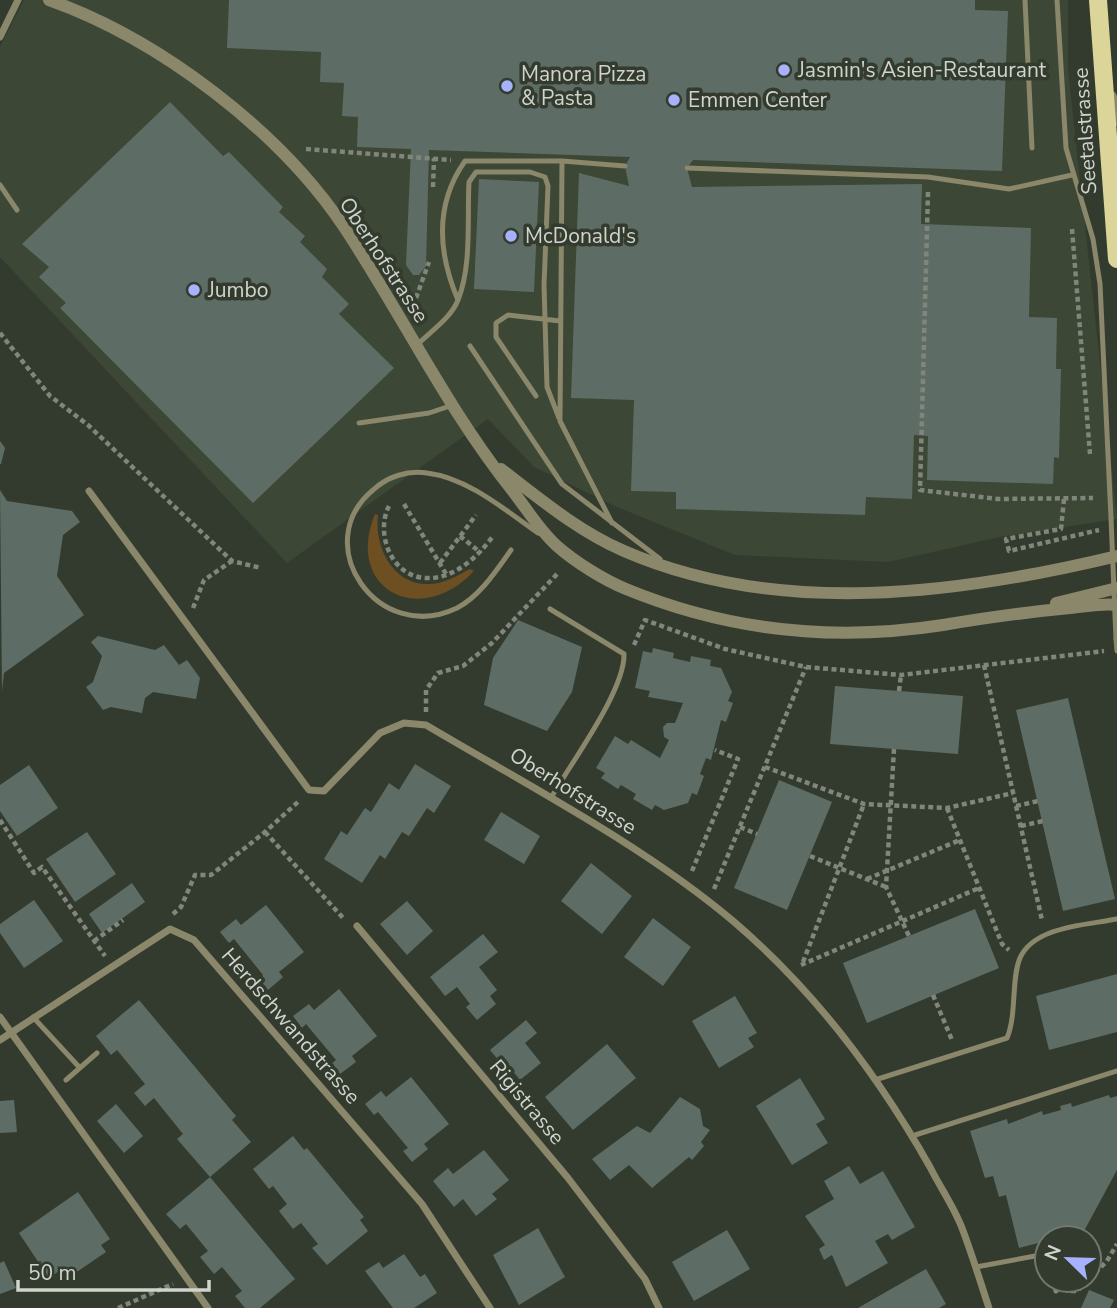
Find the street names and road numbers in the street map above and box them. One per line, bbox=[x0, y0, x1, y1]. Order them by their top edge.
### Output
street label: Seetalstrasse bbox=[1067, 67, 1103, 195]
street label: Oberhofstrasse bbox=[333, 192, 435, 328]
street label: Oberhofstrasse bbox=[504, 741, 642, 841]
street label: Herdschwandstrasse bbox=[215, 942, 367, 1110]
street label: Rigistrasse bbox=[483, 1053, 571, 1151]

